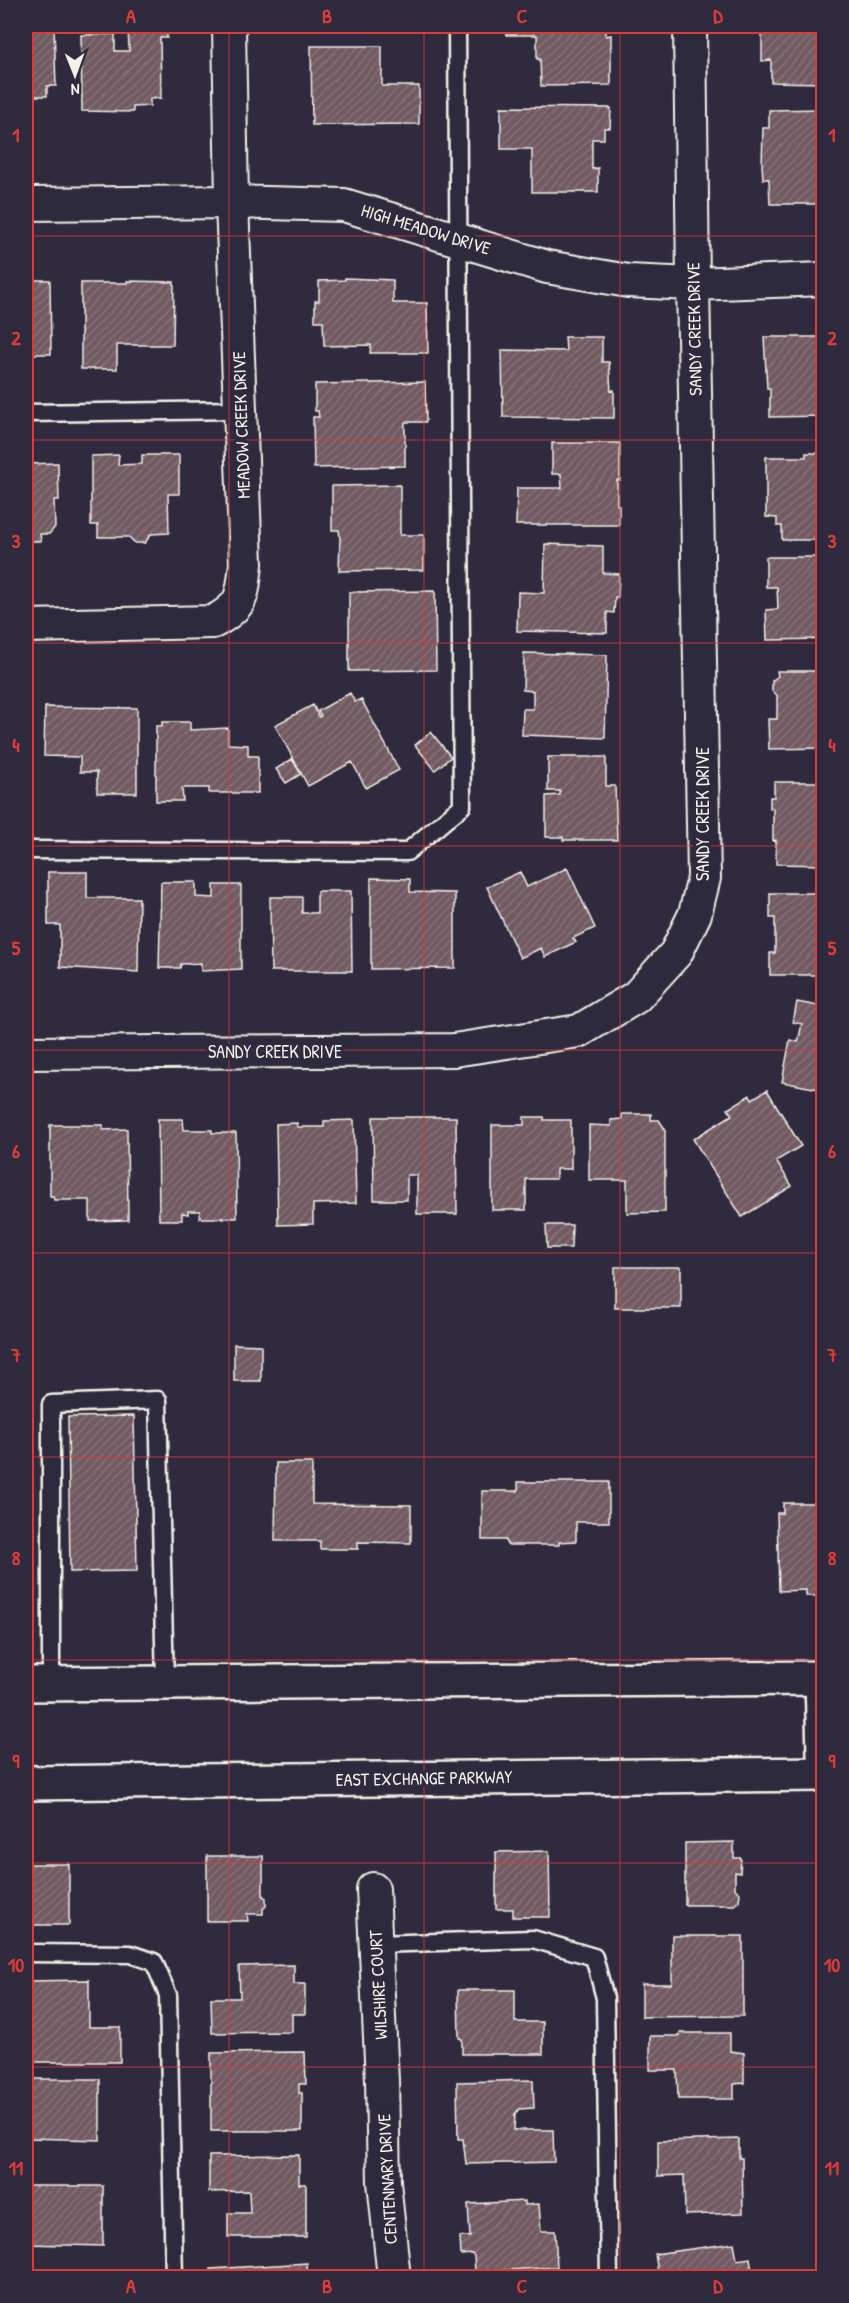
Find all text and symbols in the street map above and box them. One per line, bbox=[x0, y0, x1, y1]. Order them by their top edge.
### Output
text: A bbox=[126, 2, 136, 29]
text: B bbox=[322, 2, 332, 29]
text: C bbox=[517, 2, 528, 29]
text: D bbox=[713, 2, 723, 29]
north arrow bbox=[45, 45, 105, 105]
text: N bbox=[70, 79, 80, 101]
text: 1 bbox=[12, 121, 20, 148]
text: 1 bbox=[828, 121, 836, 148]
street label: HIGH MEADOW DRIVE bbox=[358, 197, 494, 261]
street label: SANDY CREEK DRIVE bbox=[680, 262, 708, 396]
text: 2 bbox=[11, 324, 21, 351]
text: 2 bbox=[827, 324, 837, 351]
street label: MEADOW CREEK DRIVE bbox=[226, 351, 256, 499]
text: 3 bbox=[12, 527, 21, 554]
text: 3 bbox=[828, 527, 837, 554]
text: 4 bbox=[12, 731, 20, 758]
text: 4 bbox=[828, 731, 836, 758]
street label: SANDY CREEK DRIVE bbox=[690, 747, 715, 881]
text: 5 bbox=[12, 934, 21, 961]
text: 5 bbox=[828, 934, 837, 961]
street label: SANDY CREEK DRIVE bbox=[208, 1039, 342, 1064]
text: 6 bbox=[12, 1137, 20, 1164]
text: 6 bbox=[828, 1137, 836, 1164]
text: 7 bbox=[10, 1341, 21, 1368]
text: 7 bbox=[826, 1341, 837, 1368]
text: 8 bbox=[12, 1544, 21, 1571]
text: 8 bbox=[828, 1544, 837, 1571]
text: 9 bbox=[12, 1747, 20, 1774]
text: 9 bbox=[828, 1747, 836, 1774]
street label: EAST EXCHANGE PARKWAY bbox=[335, 1764, 513, 1792]
street label: WILSHIRE COURT bbox=[363, 1929, 393, 2040]
text: 10 bbox=[8, 1951, 24, 1978]
text: 10 bbox=[824, 1951, 840, 1978]
street label: CENTENNARY DRIVE bbox=[371, 2113, 403, 2245]
text: 11 bbox=[9, 2154, 23, 2181]
text: 11 bbox=[825, 2154, 839, 2181]
text: A bbox=[126, 2272, 136, 2299]
text: B bbox=[322, 2272, 332, 2299]
text: C bbox=[517, 2272, 528, 2299]
text: D bbox=[713, 2272, 723, 2299]

